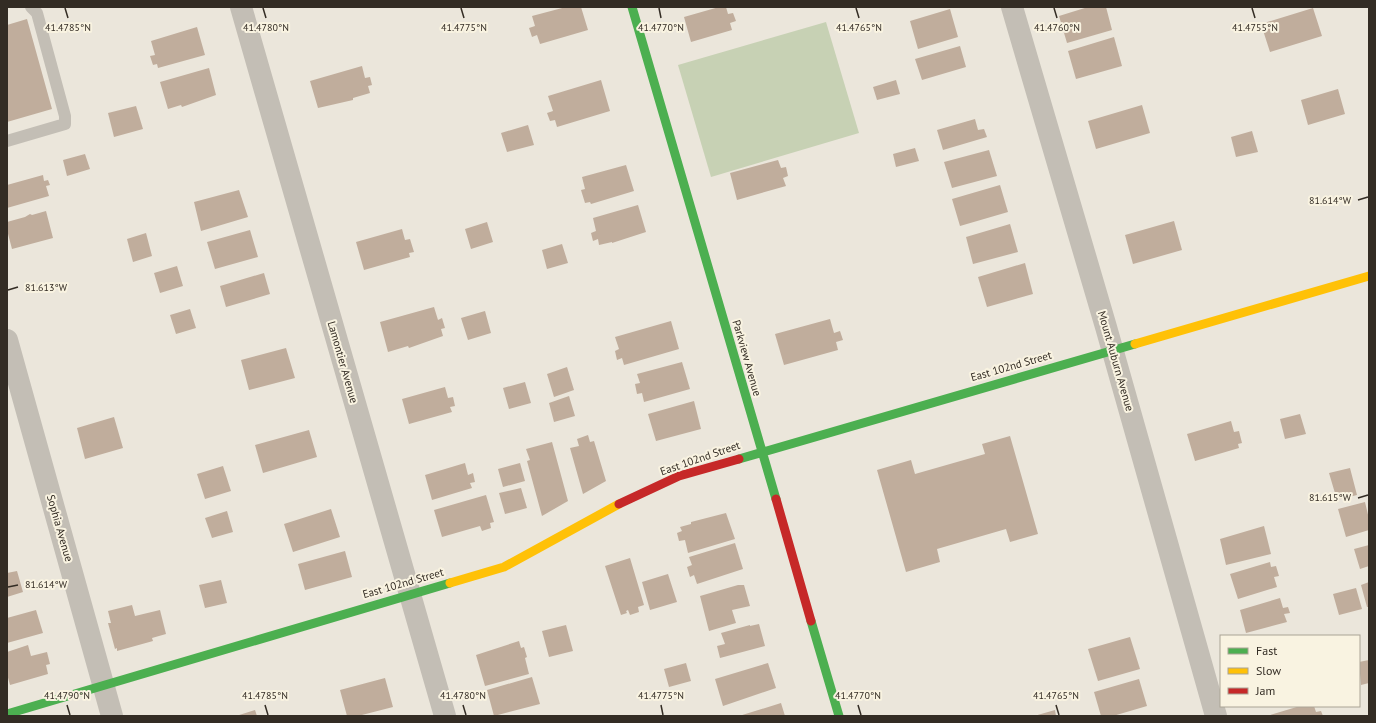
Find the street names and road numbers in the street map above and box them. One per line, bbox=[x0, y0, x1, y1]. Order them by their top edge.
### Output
street label: Mount Auburn Avenue bbox=[1095, 309, 1137, 413]
street label: Parkview Avenue bbox=[729, 318, 765, 398]
street label: Lamontier Avenue bbox=[325, 319, 362, 405]
street label: East 102nd Street bbox=[969, 348, 1053, 384]
street label: East 102nd Street bbox=[658, 438, 742, 478]
street label: Sophia Avenue bbox=[44, 493, 76, 564]
street label: East 102nd Street bbox=[361, 565, 445, 601]

